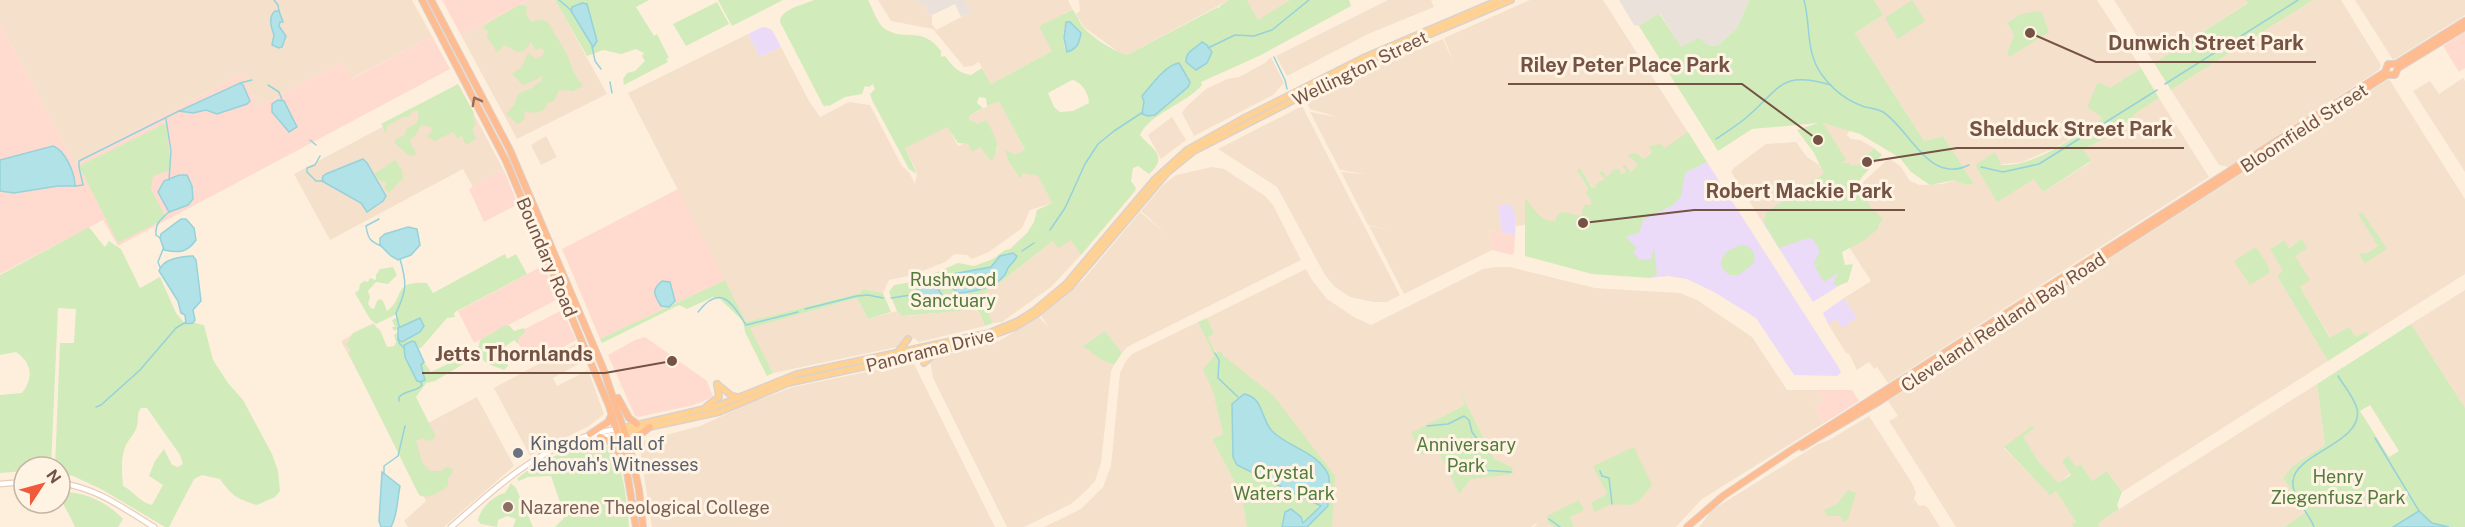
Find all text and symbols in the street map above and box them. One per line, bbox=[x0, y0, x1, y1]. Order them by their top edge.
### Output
callout: Dunwich Street Park bbox=[2096, 24, 2316, 62]
street label: Wellington Street bbox=[1289, 26, 1431, 110]
text: Dunwich Street Park bbox=[2108, 31, 2304, 55]
callout: Riley Peter Place Park bbox=[1508, 46, 1742, 84]
text: Riley Peter Place Park bbox=[1520, 53, 1730, 77]
street label: Bloomfield Street bbox=[2237, 79, 2371, 177]
one-way arrow bbox=[472, 97, 483, 108]
callout: Shelduck Street Park bbox=[1957, 110, 2184, 148]
text: Shelduck Street Park bbox=[1969, 117, 2173, 141]
callout: Robert Mackie Park bbox=[1694, 172, 1905, 210]
text: Robert Mackie Park bbox=[1705, 179, 1893, 203]
street label: Boundary Road bbox=[512, 194, 582, 320]
street label: Cleveland Redland Bay Road bbox=[1897, 248, 2109, 396]
park label: Rushwood Sanctuary bbox=[910, 269, 996, 311]
street label: Panorama Drive bbox=[864, 324, 996, 376]
callout: Jetts Thornlands bbox=[422, 335, 605, 373]
text: Jetts Thornlands bbox=[435, 342, 593, 366]
place label: Kingdom Hall of Jehovah's Witnesses bbox=[530, 433, 698, 475]
park label: Anniversary Park bbox=[1416, 434, 1516, 476]
marker: Kingdom Hall of Jehovah's Witnesses bbox=[511, 446, 525, 460]
north arrow bbox=[12, 455, 72, 515]
park label: Crystal Waters Park bbox=[1233, 462, 1335, 504]
text: N bbox=[42, 466, 65, 487]
park label: Henry Ziegenfusz Park bbox=[2271, 466, 2406, 508]
place label: Nazarene Theological College bbox=[520, 497, 770, 518]
marker: Nazarene Theological College bbox=[501, 500, 515, 514]

